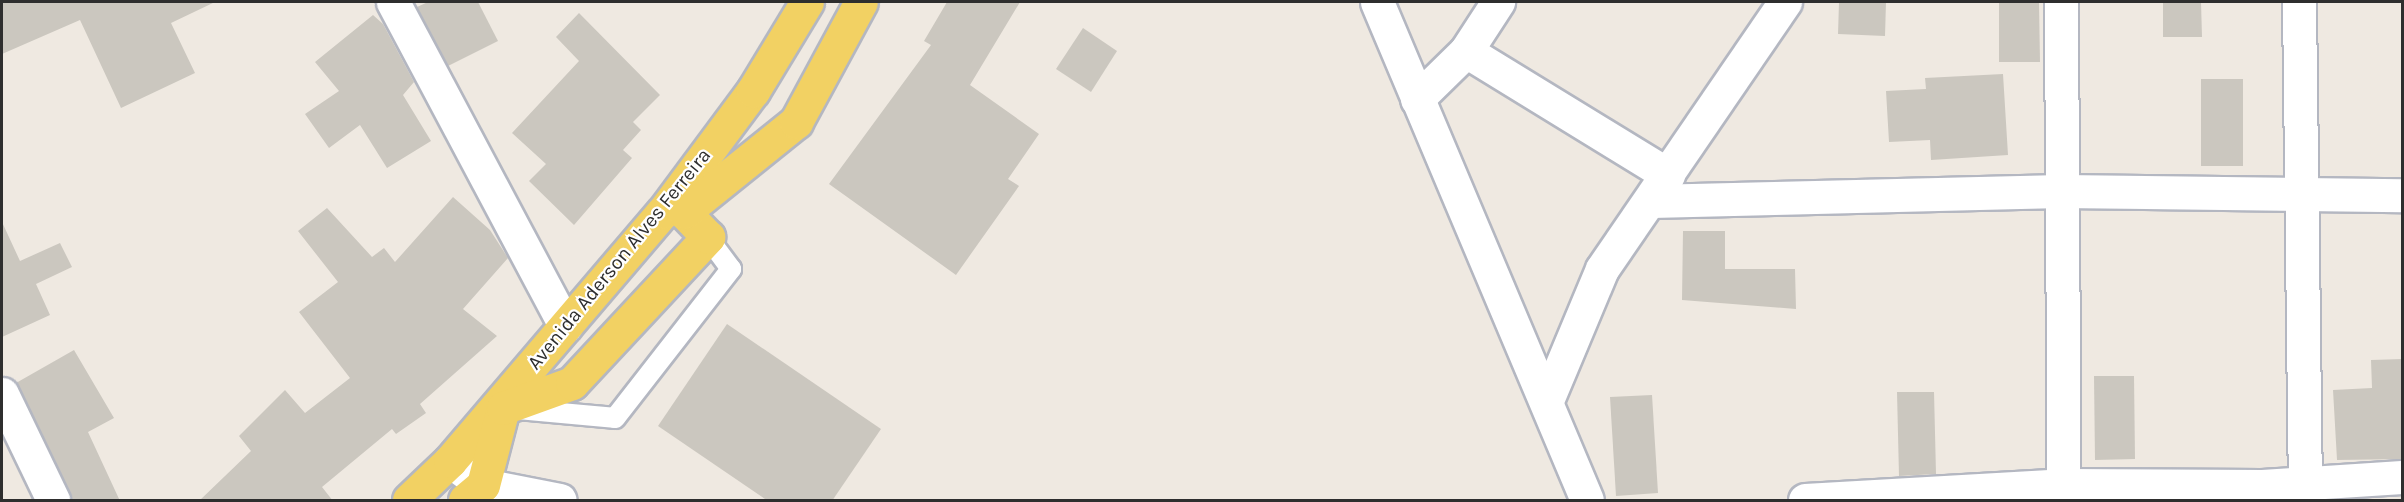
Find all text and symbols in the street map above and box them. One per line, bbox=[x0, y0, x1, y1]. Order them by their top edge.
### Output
street label: Avenida Aderson Alves Ferreira bbox=[522, 143, 716, 375]

